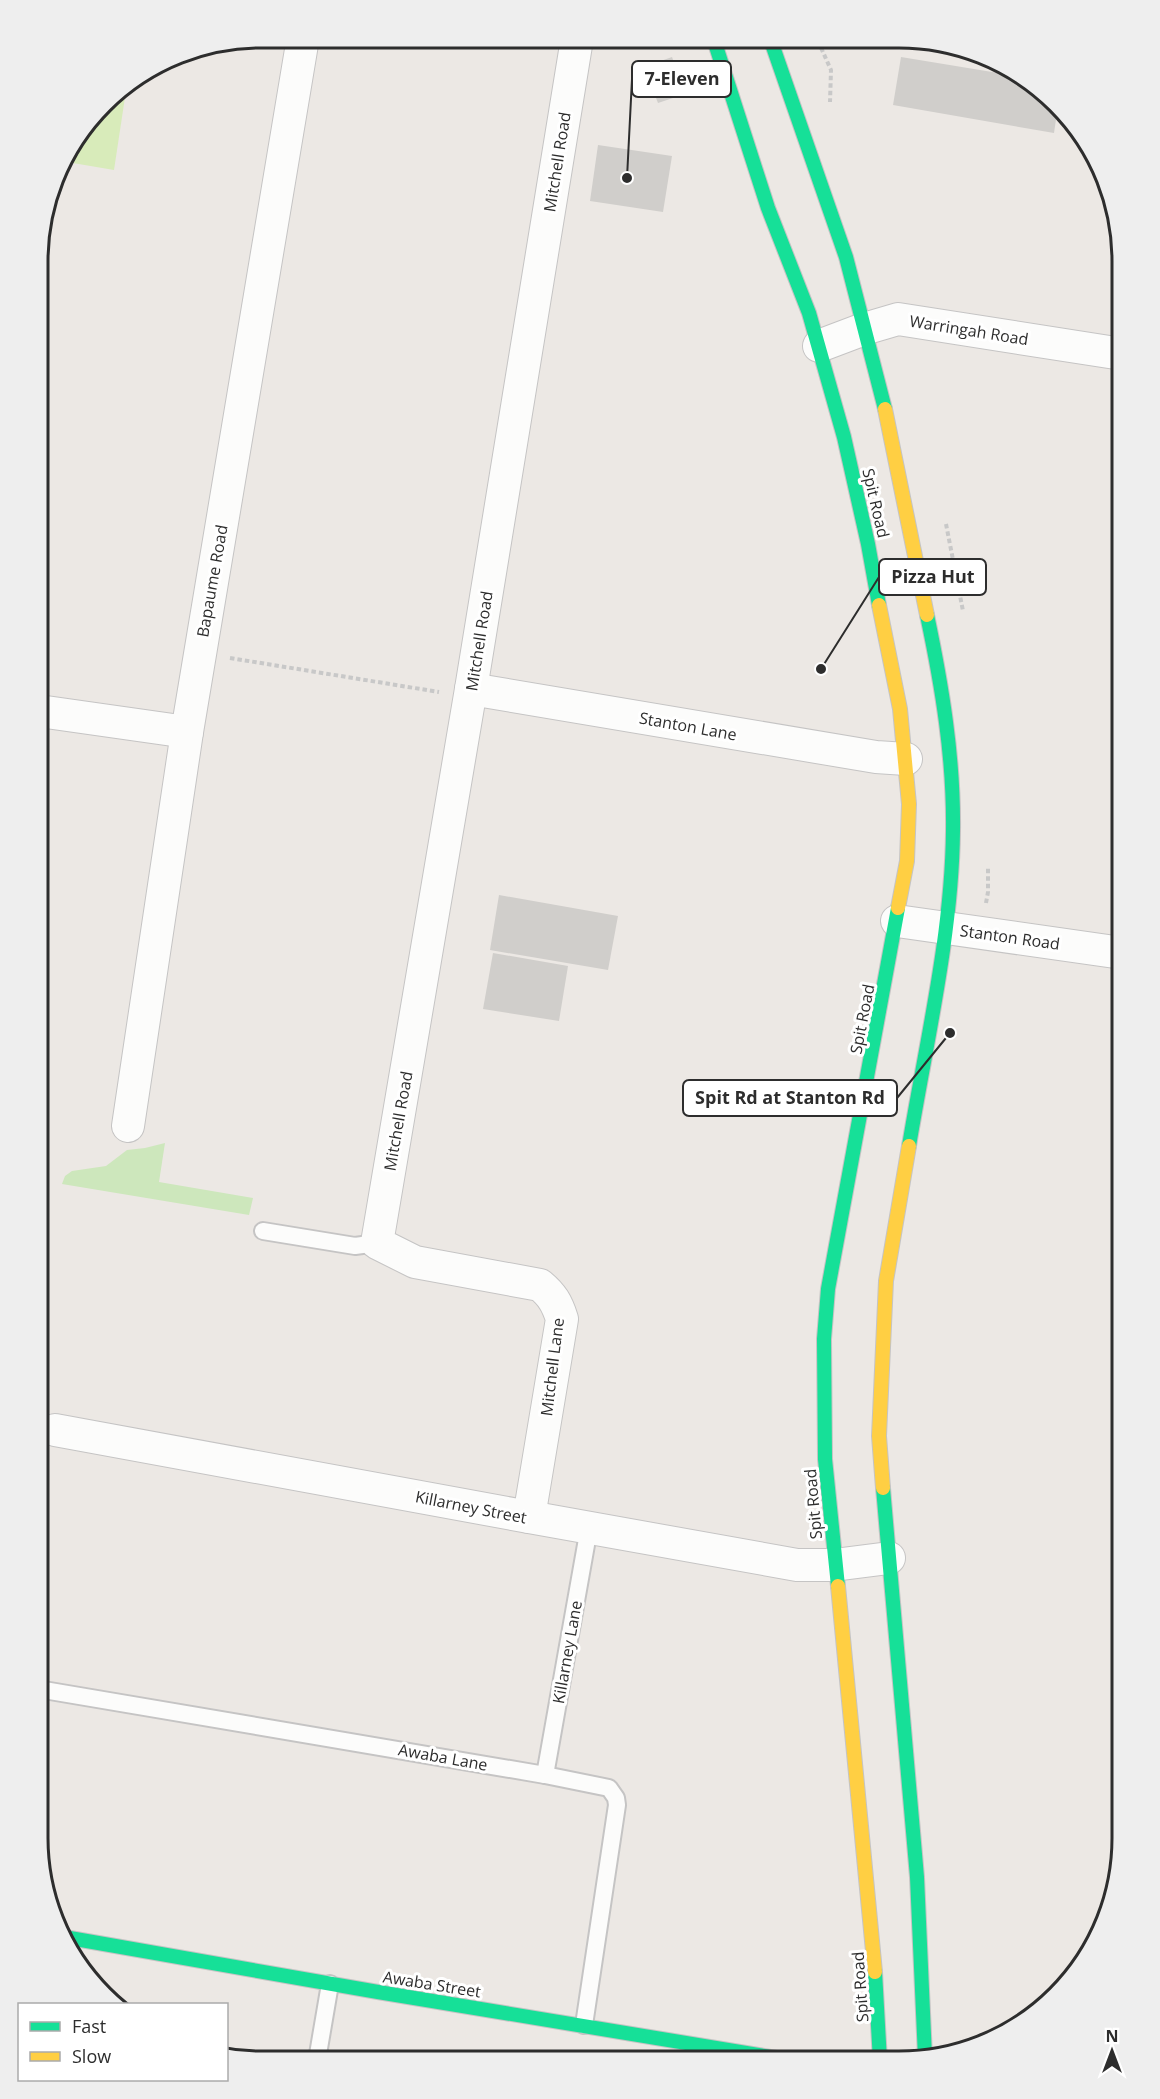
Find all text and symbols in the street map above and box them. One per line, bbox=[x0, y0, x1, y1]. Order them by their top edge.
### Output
callout: 7-Eleven bbox=[632, 61, 731, 97]
text: 7-Eleven bbox=[645, 66, 720, 90]
street label: Mitchell Road bbox=[538, 110, 576, 214]
street label: Warringah Road bbox=[908, 310, 1030, 350]
street label: Spit Road bbox=[857, 466, 895, 540]
street label: Bapaume Road bbox=[191, 523, 233, 639]
callout: Pizza Hut bbox=[879, 559, 986, 595]
text: Pizza Hut bbox=[891, 564, 975, 588]
street label: Mitchell Road bbox=[460, 589, 498, 693]
street label: Stanton Lane bbox=[638, 707, 738, 745]
street label: Stanton Road bbox=[959, 919, 1061, 955]
street label: Spit Road bbox=[844, 982, 880, 1056]
street label: Mitchell Road bbox=[378, 1069, 418, 1173]
callout: Spit Rd at Stanton Rd bbox=[683, 1080, 897, 1116]
text: Spit Rd at Stanton Rd bbox=[695, 1085, 885, 1109]
street label: Mitchell Lane bbox=[535, 1317, 569, 1417]
street label: Spit Road bbox=[799, 1468, 827, 1540]
street label: Killarney Street bbox=[413, 1485, 529, 1529]
street label: Killarney Lane bbox=[547, 1599, 587, 1705]
street label: Awaba Lane bbox=[397, 1738, 489, 1776]
street label: Spit Road bbox=[847, 1951, 873, 2023]
street label: Awaba Street bbox=[381, 1965, 483, 2003]
legend bbox=[18, 2003, 228, 2081]
text: Fast bbox=[72, 2014, 106, 2038]
north arrow bbox=[1082, 2021, 1142, 2081]
text: N bbox=[1105, 2025, 1119, 2047]
text: Slow bbox=[72, 2044, 111, 2068]

